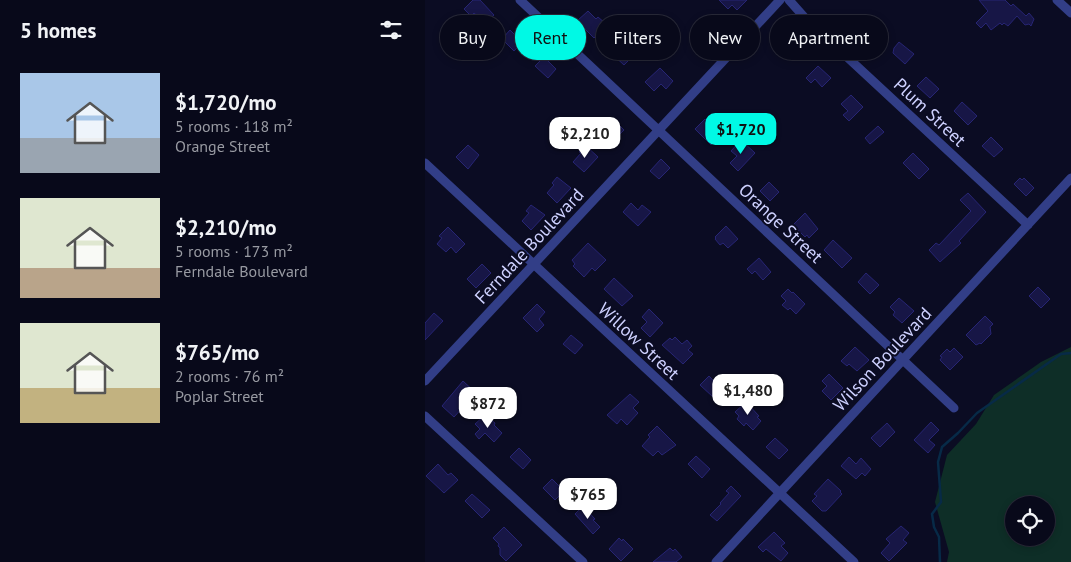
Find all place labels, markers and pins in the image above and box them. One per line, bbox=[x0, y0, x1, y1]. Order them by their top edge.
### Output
pin: $1,720 bbox=[700, 112, 782, 155]
pin: $2,210 bbox=[544, 116, 626, 159]
pin: $1,480 bbox=[707, 374, 789, 416]
pin: $872 bbox=[458, 386, 518, 429]
pin: $765 bbox=[558, 478, 618, 520]

